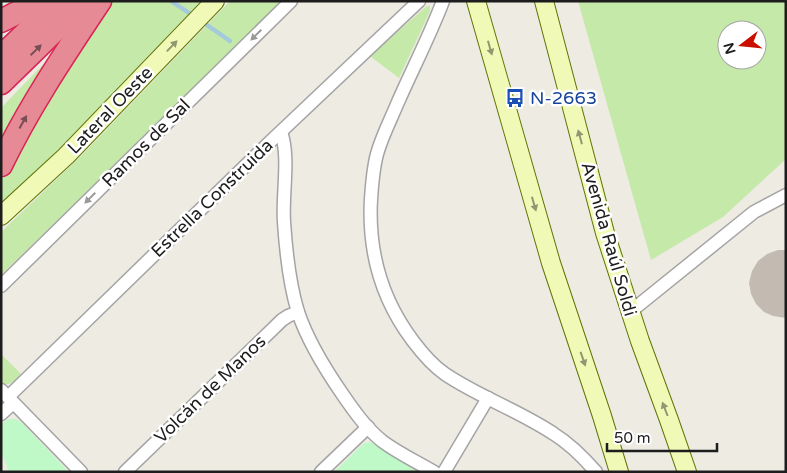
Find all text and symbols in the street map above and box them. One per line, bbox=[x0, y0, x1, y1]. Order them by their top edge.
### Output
north arrow bbox=[717, 20, 767, 70]
one-way arrow bbox=[250, 29, 262, 41]
one-way arrow bbox=[166, 40, 178, 52]
one-way arrow bbox=[486, 41, 494, 56]
text: N bbox=[720, 41, 740, 56]
one-way arrow bbox=[30, 44, 42, 56]
street label: Lateral Oeste bbox=[63, 62, 157, 158]
bus stop icon: N-2663 bbox=[504, 87, 526, 109]
place label: N-2663 bbox=[530, 87, 597, 109]
street label: Ramos de Sal bbox=[97, 94, 195, 192]
one-way arrow bbox=[19, 114, 27, 129]
one-way arrow bbox=[575, 130, 583, 145]
street label: Estrella Construida bbox=[147, 134, 277, 262]
street label: Avenida Raúl Soldi bbox=[576, 159, 642, 319]
one-way arrow bbox=[84, 192, 96, 204]
one-way arrow bbox=[531, 197, 539, 212]
street label: Volcán de Manos bbox=[150, 330, 270, 448]
one-way arrow bbox=[580, 352, 587, 367]
one-way arrow bbox=[661, 401, 669, 416]
scale bar bbox=[607, 420, 717, 452]
text: 50 m bbox=[614, 429, 651, 447]

